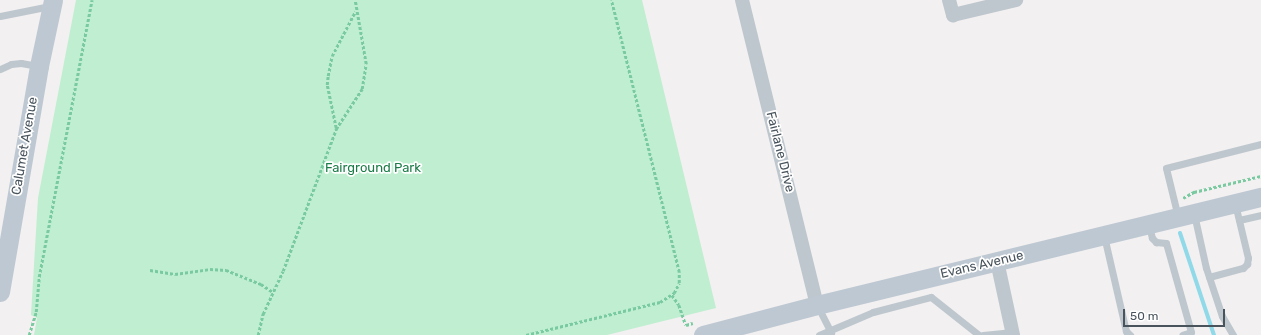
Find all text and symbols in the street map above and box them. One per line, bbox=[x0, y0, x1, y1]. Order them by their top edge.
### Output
street label: Calumet Avenue bbox=[9, 96, 41, 196]
street label: Fairlane Drive bbox=[762, 110, 798, 194]
park label: Fairground Park bbox=[325, 160, 421, 176]
street label: Evans Avenue bbox=[939, 248, 1025, 282]
scale bar bbox=[1125, 301, 1227, 327]
text: 50 m bbox=[1130, 309, 1158, 323]

